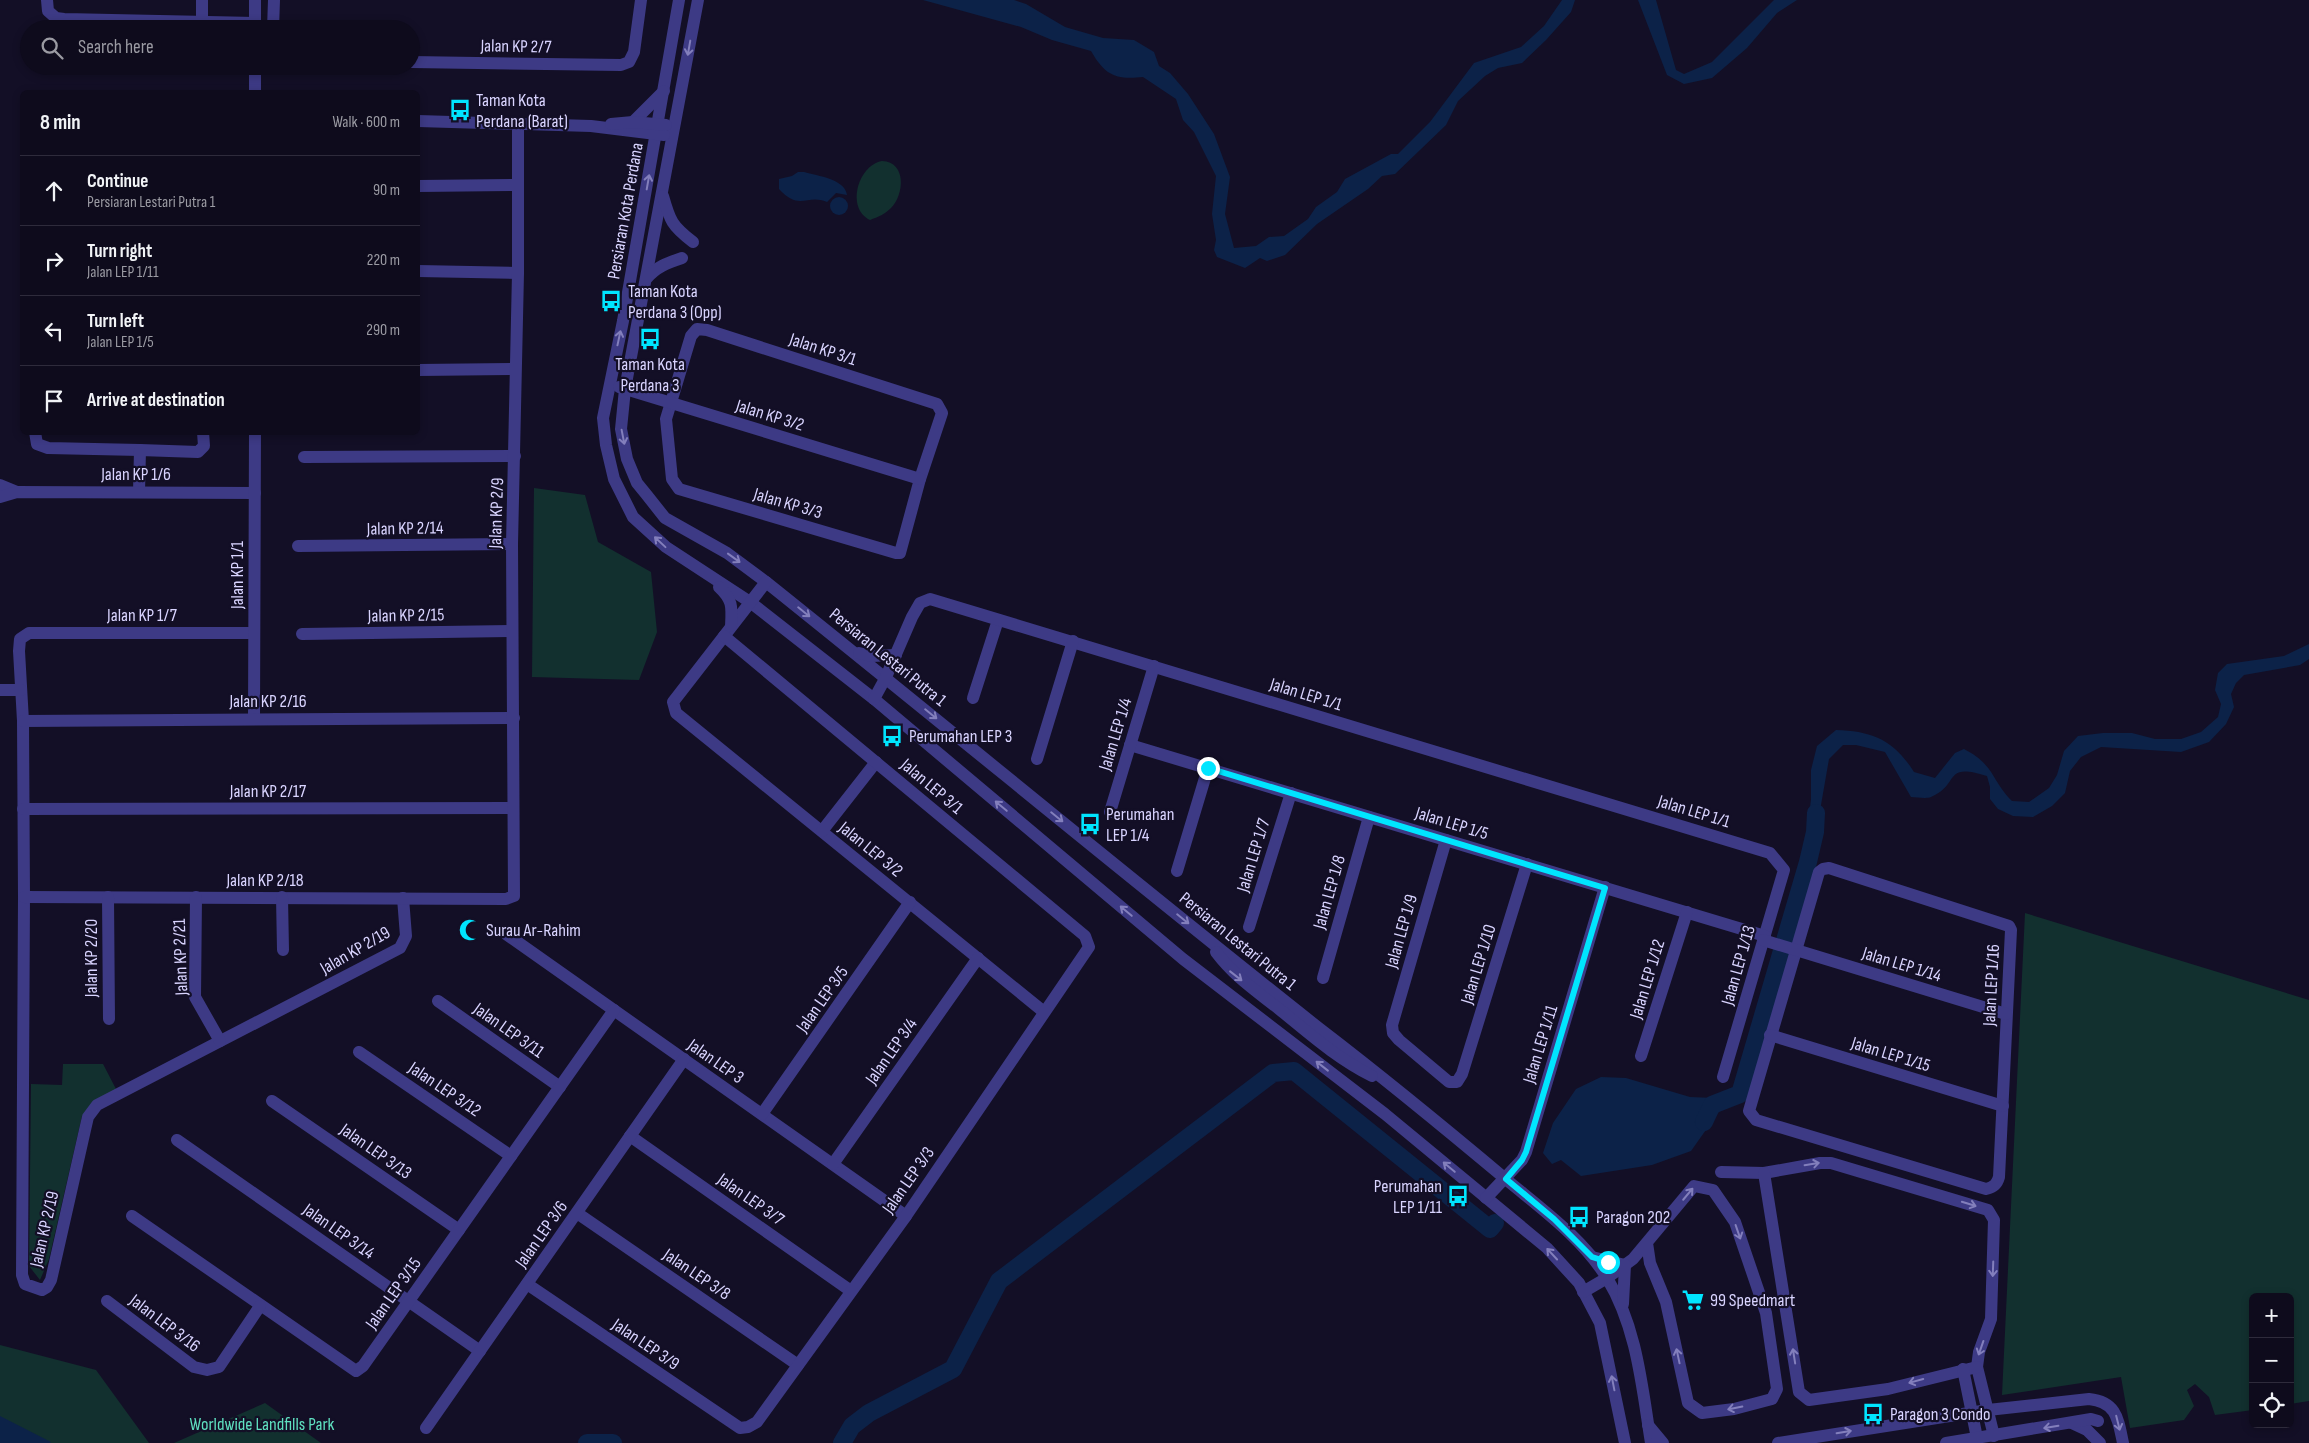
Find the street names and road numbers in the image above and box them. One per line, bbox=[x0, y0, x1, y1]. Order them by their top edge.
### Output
street label: Jalan KP 2/7 bbox=[479, 35, 552, 58]
street label: Persiaran Kota Perdana bbox=[603, 141, 648, 281]
street label: Jalan KP 3/1 bbox=[786, 329, 860, 370]
street label: Jalan KP 3/2 bbox=[732, 395, 806, 436]
street label: Jalan KP 1/6 bbox=[100, 464, 171, 485]
street label: Jalan KP 2/9 bbox=[485, 477, 508, 550]
street label: Jalan KP 3/3 bbox=[750, 483, 825, 523]
street label: Jalan KP 2/14 bbox=[365, 517, 444, 540]
street label: Jalan KP 1/1 bbox=[227, 540, 248, 610]
street label: Jalan KP 2/15 bbox=[367, 604, 444, 627]
street label: Persiaran Lestari Putra 1 bbox=[825, 604, 951, 711]
street label: Jalan KP 1/7 bbox=[106, 605, 178, 626]
street label: Jalan LEP 1/1 bbox=[1266, 673, 1345, 716]
street label: Jalan KP 2/16 bbox=[228, 691, 307, 712]
street label: Jalan LEP 1/4 bbox=[1094, 695, 1137, 774]
street label: Jalan LEP 3/1 bbox=[895, 754, 968, 819]
street label: Jalan KP 2/17 bbox=[229, 781, 307, 802]
street label: Jalan LEP 1/1 bbox=[1654, 790, 1733, 833]
street label: Jalan LEP 1/5 bbox=[1412, 802, 1491, 844]
street label: Jalan LEP 1/7 bbox=[1232, 815, 1275, 895]
street label: Jalan LEP 3/2 bbox=[834, 817, 907, 882]
street label: Jalan LEP 1/8 bbox=[1309, 853, 1350, 932]
street label: Jalan KP 2/18 bbox=[225, 870, 304, 891]
street label: Persiaran Lestari Putra 1 bbox=[1175, 888, 1301, 995]
street label: Jalan LEP 1/9 bbox=[1381, 892, 1422, 971]
street label: Jalan KP 2/21 bbox=[169, 918, 192, 997]
street label: Jalan KP 2/20 bbox=[81, 919, 102, 998]
street label: Jalan KP 2/19 bbox=[316, 922, 394, 979]
street label: Jalan LEP 1/10 bbox=[1456, 922, 1501, 1007]
street label: Jalan LEP 1/13 bbox=[1717, 923, 1760, 1008]
street label: Jalan LEP 1/12 bbox=[1625, 937, 1669, 1022]
street label: Jalan LEP 1/14 bbox=[1859, 942, 1944, 987]
street label: Jalan LEP 1/16 bbox=[1979, 943, 2004, 1028]
street label: Jalan LEP 3/5 bbox=[791, 962, 853, 1037]
street label: Jalan LEP 3/11 bbox=[469, 998, 549, 1063]
street label: Jalan LEP 1/11 bbox=[1518, 1002, 1562, 1087]
street label: Jalan LEP 3/4 bbox=[861, 1014, 922, 1089]
street label: Jalan LEP 1/15 bbox=[1848, 1032, 1933, 1076]
street label: Jalan LEP 3 bbox=[683, 1034, 748, 1088]
street label: Jalan LEP 3/12 bbox=[404, 1057, 485, 1121]
street label: Jalan LEP 3/13 bbox=[335, 1119, 416, 1184]
street label: Jalan LEP 3/3 bbox=[877, 1143, 939, 1218]
street label: Jalan LEP 3/7 bbox=[712, 1168, 789, 1230]
street label: Jalan KP 2/19 bbox=[25, 1189, 63, 1270]
street label: Jalan LEP 3/6 bbox=[510, 1197, 572, 1273]
street label: Jalan LEP 3/14 bbox=[298, 1199, 379, 1264]
street label: Jalan LEP 3/8 bbox=[658, 1244, 734, 1305]
street label: Jalan LEP 3/15 bbox=[361, 1254, 426, 1334]
street label: Jalan LEP 3/16 bbox=[124, 1289, 204, 1357]
street label: Jalan LEP 3/9 bbox=[607, 1314, 683, 1375]

